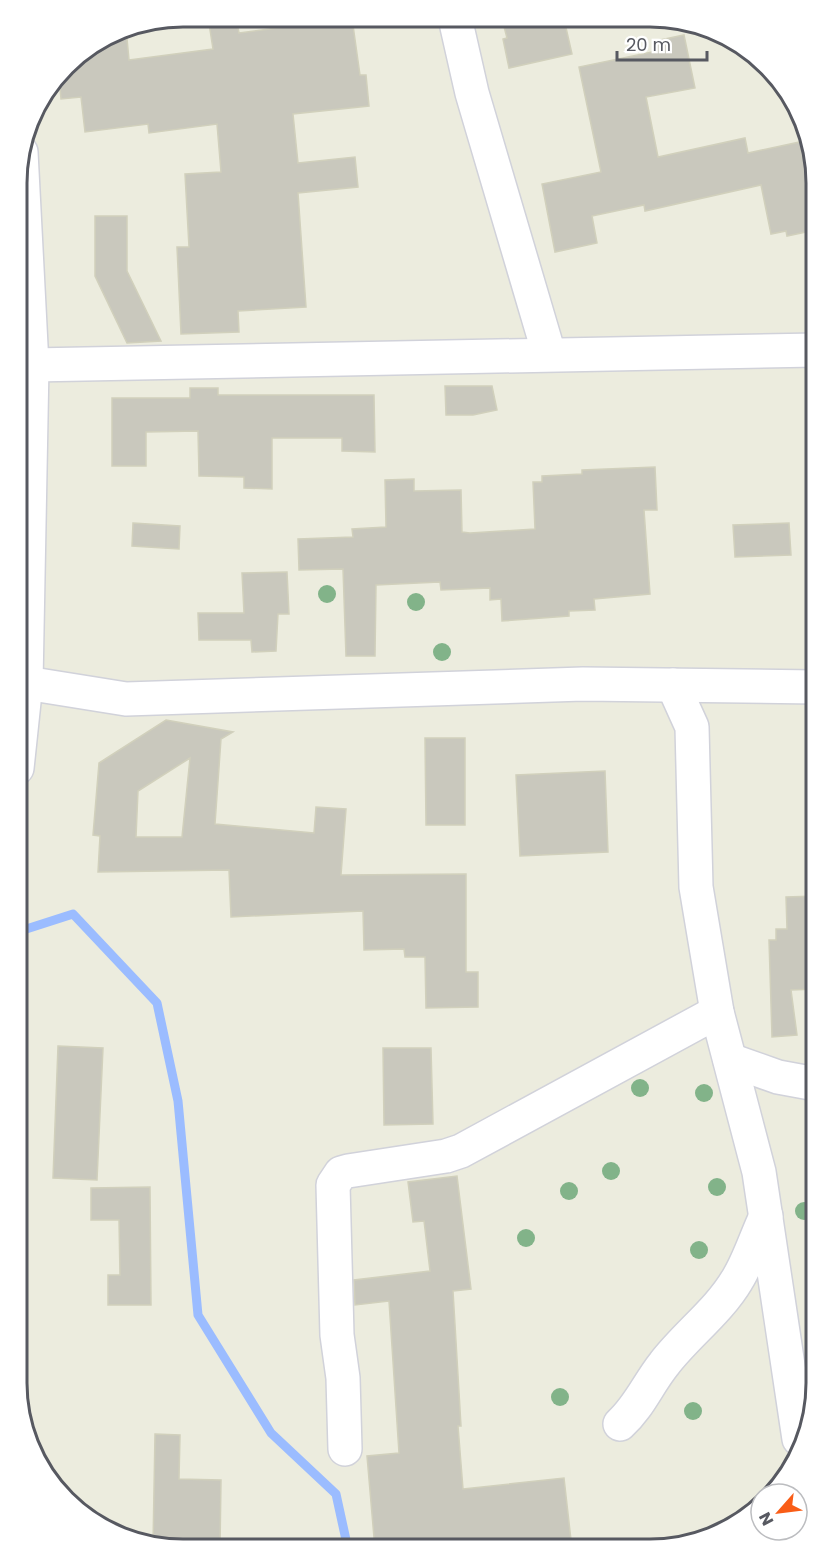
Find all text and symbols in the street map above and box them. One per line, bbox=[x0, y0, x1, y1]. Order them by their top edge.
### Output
scale bar bbox=[617, 24, 707, 62]
text: 20 m bbox=[626, 32, 671, 57]
north arrow bbox=[749, 1482, 809, 1542]
text: N bbox=[753, 1508, 779, 1530]

